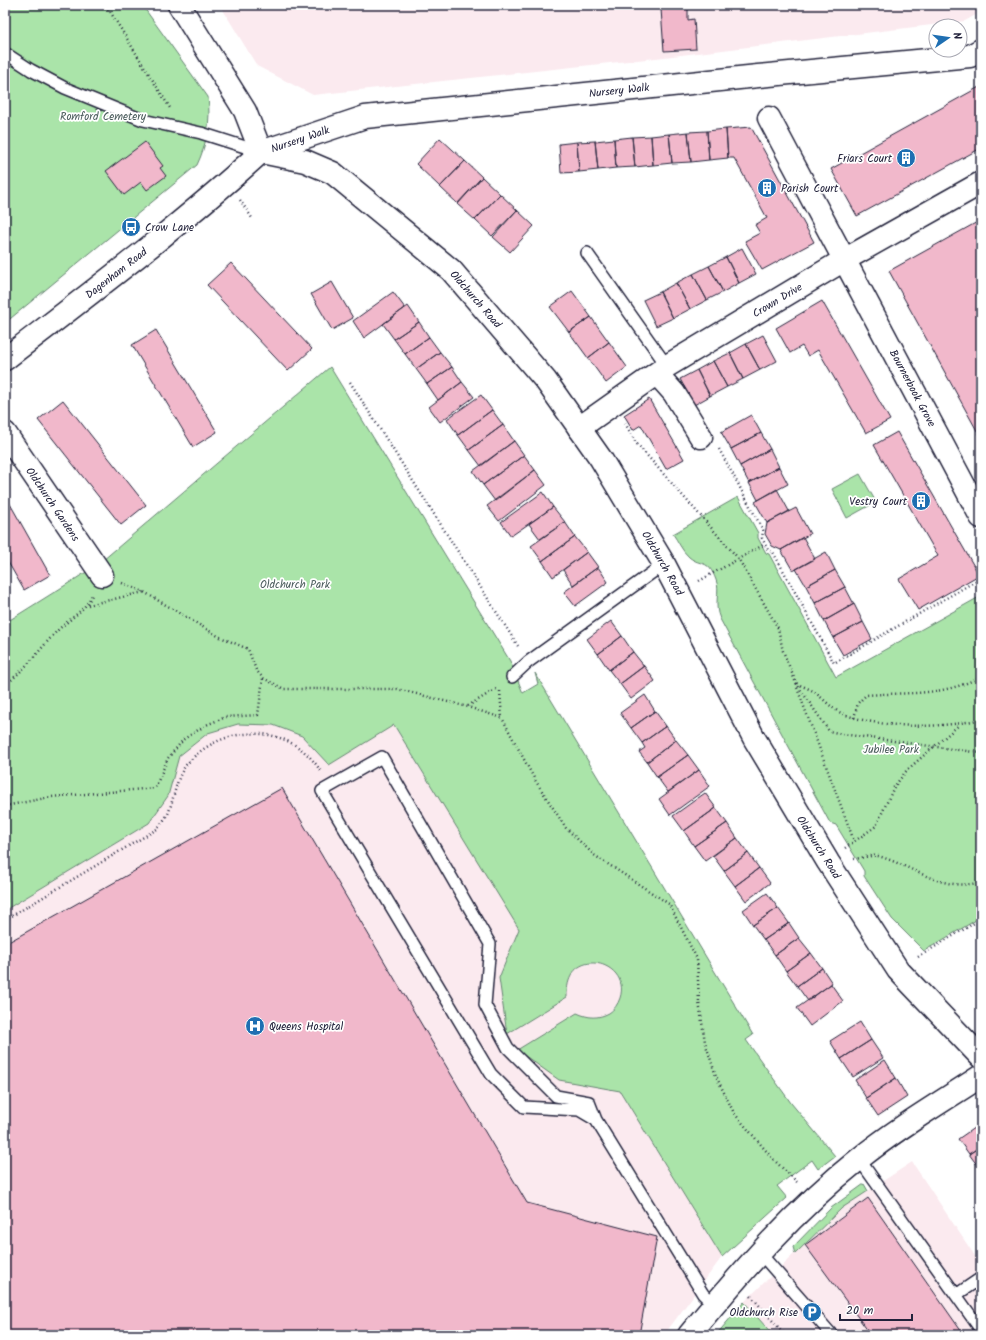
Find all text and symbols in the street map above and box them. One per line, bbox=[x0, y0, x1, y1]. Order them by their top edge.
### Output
north arrow bbox=[928, 18, 968, 58]
text: N bbox=[947, 31, 966, 41]
street label: Nursery Walk bbox=[588, 79, 651, 103]
park label: Romford Cemetery bbox=[60, 108, 147, 126]
street label: Nursery Walk bbox=[269, 121, 333, 158]
building icon: Friars Court bbox=[895, 147, 917, 169]
place label: Friars Court bbox=[837, 150, 893, 168]
building icon: Parish Court bbox=[756, 177, 778, 199]
place label: Parish Court bbox=[781, 180, 839, 198]
bus stop icon: Crow Lane bbox=[120, 216, 142, 238]
place label: Crow Lane bbox=[145, 219, 194, 237]
street label: Dagenham Road bbox=[82, 243, 152, 304]
street label: Oldchurch Road bbox=[445, 267, 506, 333]
street label: Crown Drive bbox=[749, 279, 806, 323]
street label: Bournerbook Grove bbox=[884, 346, 940, 431]
street label: Oldchurch Gardens bbox=[21, 464, 84, 546]
building icon: Vestry Court bbox=[910, 490, 932, 512]
place label: Vestry Court bbox=[849, 493, 908, 511]
street label: Oldchurch Road bbox=[636, 528, 688, 600]
park label: Oldchurch Park bbox=[260, 576, 331, 594]
park label: Jubilee Park bbox=[863, 741, 920, 759]
street label: Oldchurch Road bbox=[791, 812, 845, 883]
hospital icon: Queens Hospital bbox=[244, 1015, 266, 1037]
place label: Queens Hospital bbox=[269, 1018, 344, 1036]
scale bar bbox=[840, 1296, 912, 1322]
parking icon: Oldchurch Rise bbox=[801, 1301, 823, 1323]
text: 20 m bbox=[846, 1301, 874, 1320]
place label: Oldchurch Rise bbox=[729, 1304, 798, 1322]

